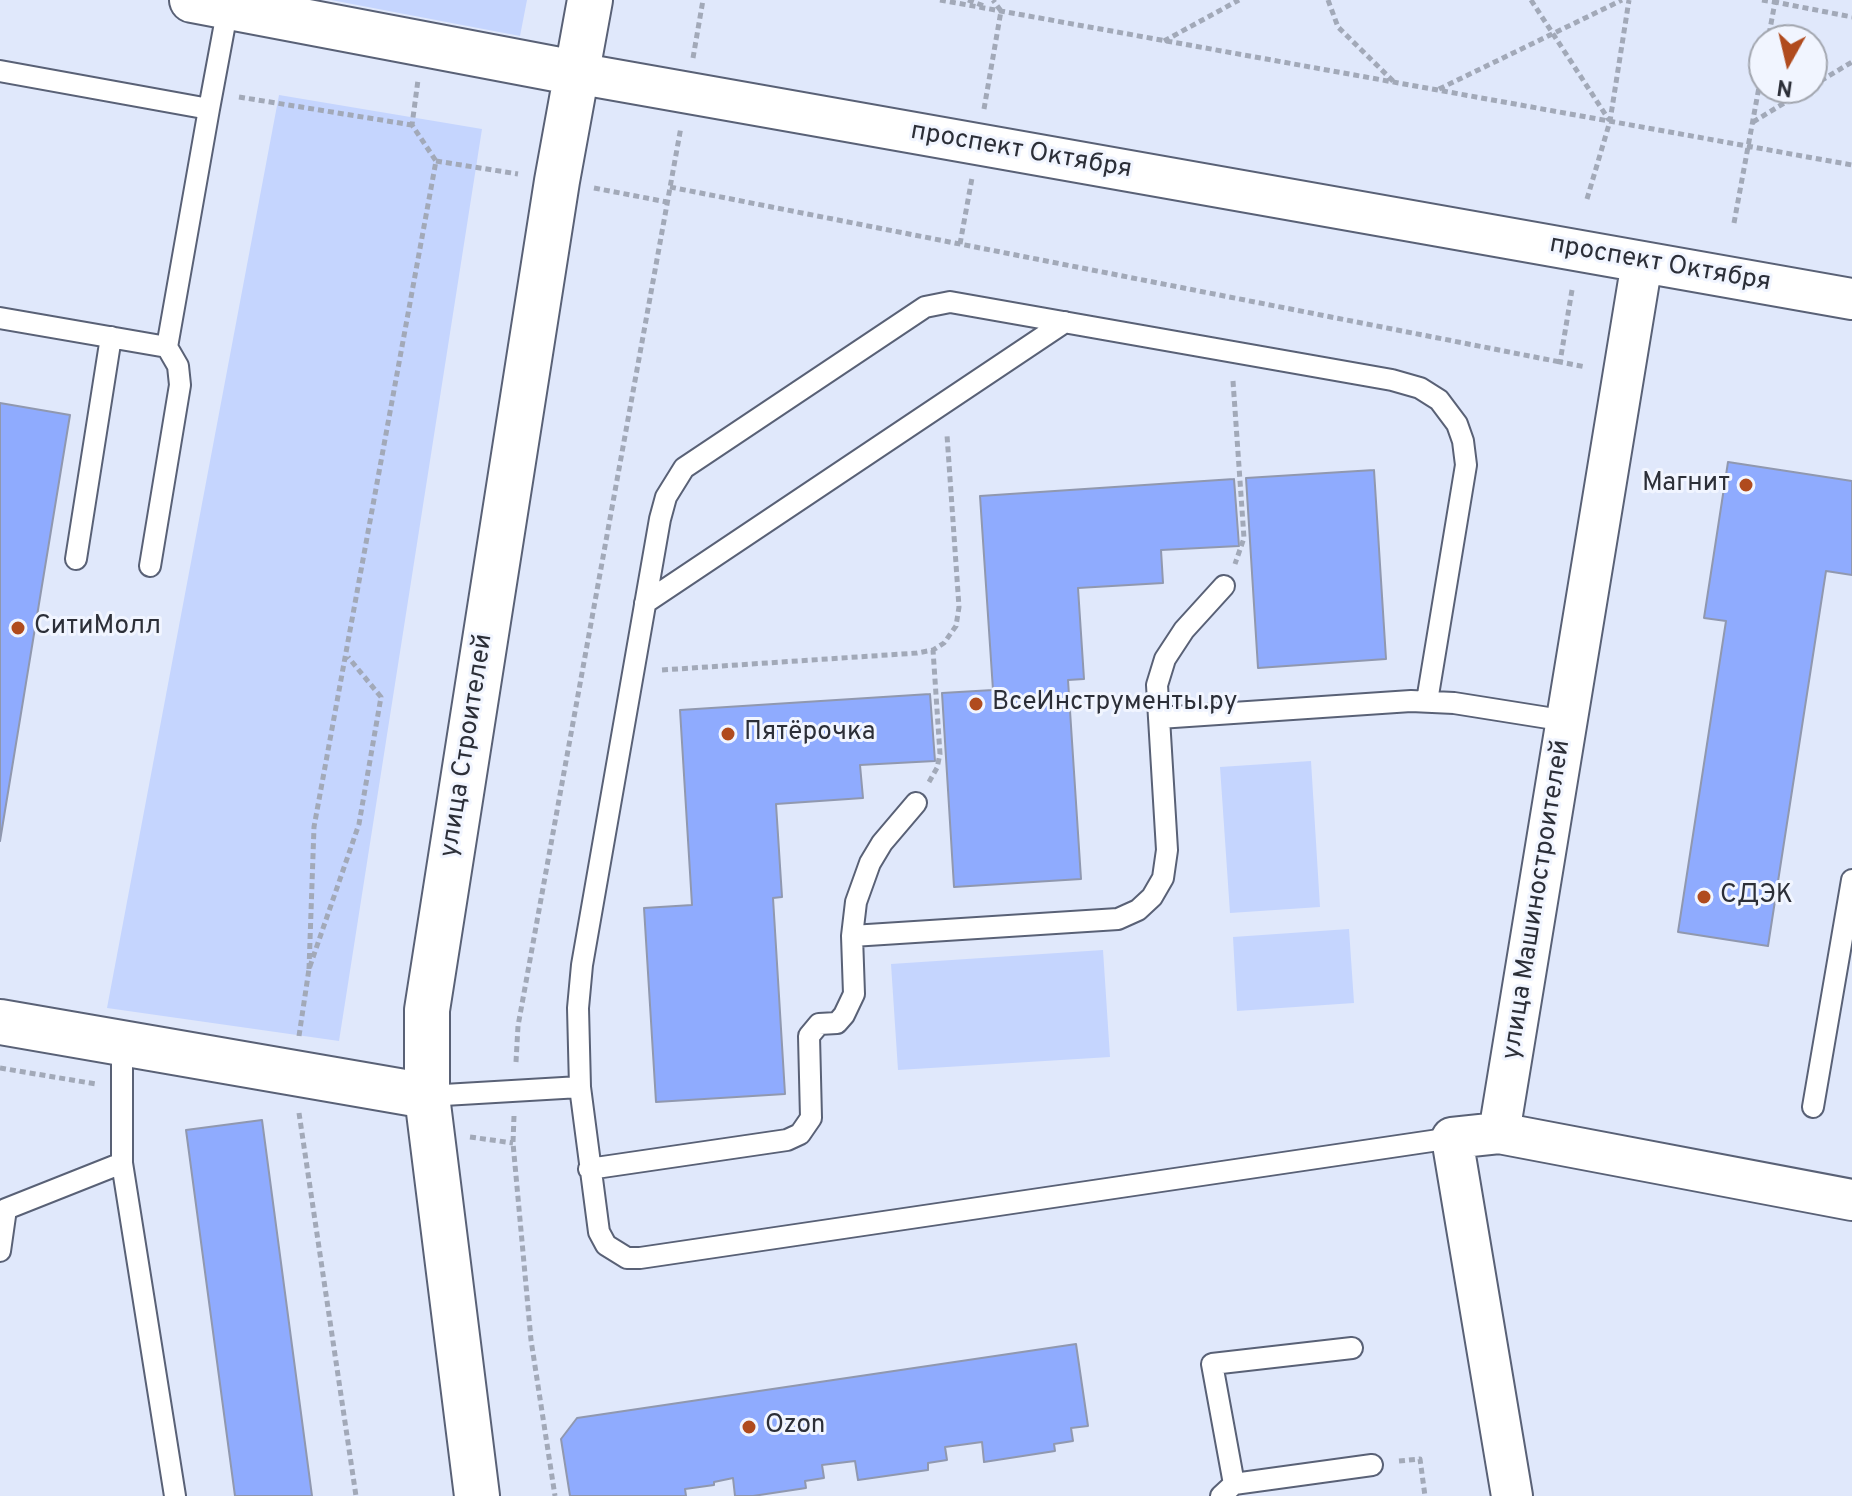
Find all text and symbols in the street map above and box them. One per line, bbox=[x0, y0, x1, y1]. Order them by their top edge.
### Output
north arrow bbox=[1748, 24, 1828, 104]
text: N bbox=[1775, 72, 1795, 101]
street label: проспект Октября bbox=[908, 117, 1134, 187]
street label: проспект Октября bbox=[1547, 230, 1773, 300]
place label: Магнит bbox=[1642, 469, 1730, 501]
marker: Магнит bbox=[1737, 476, 1755, 494]
place label: СитиМолл bbox=[34, 612, 161, 644]
marker: СитиМолл bbox=[9, 619, 27, 637]
street label: улица Строителей bbox=[435, 632, 501, 860]
place label: ВсеИнструменты.ру bbox=[992, 688, 1237, 720]
marker: ВсеИнструменты.ру bbox=[967, 695, 985, 713]
place label: Пятёрочка bbox=[744, 718, 876, 750]
marker: Пятёрочка bbox=[719, 725, 737, 743]
street label: улица Машиностроителей bbox=[1497, 738, 1579, 1062]
place label: СДЭК bbox=[1720, 881, 1793, 913]
marker: СДЭК bbox=[1695, 888, 1713, 906]
place label: Ozon bbox=[765, 1411, 825, 1443]
marker: Ozon bbox=[740, 1418, 758, 1436]

